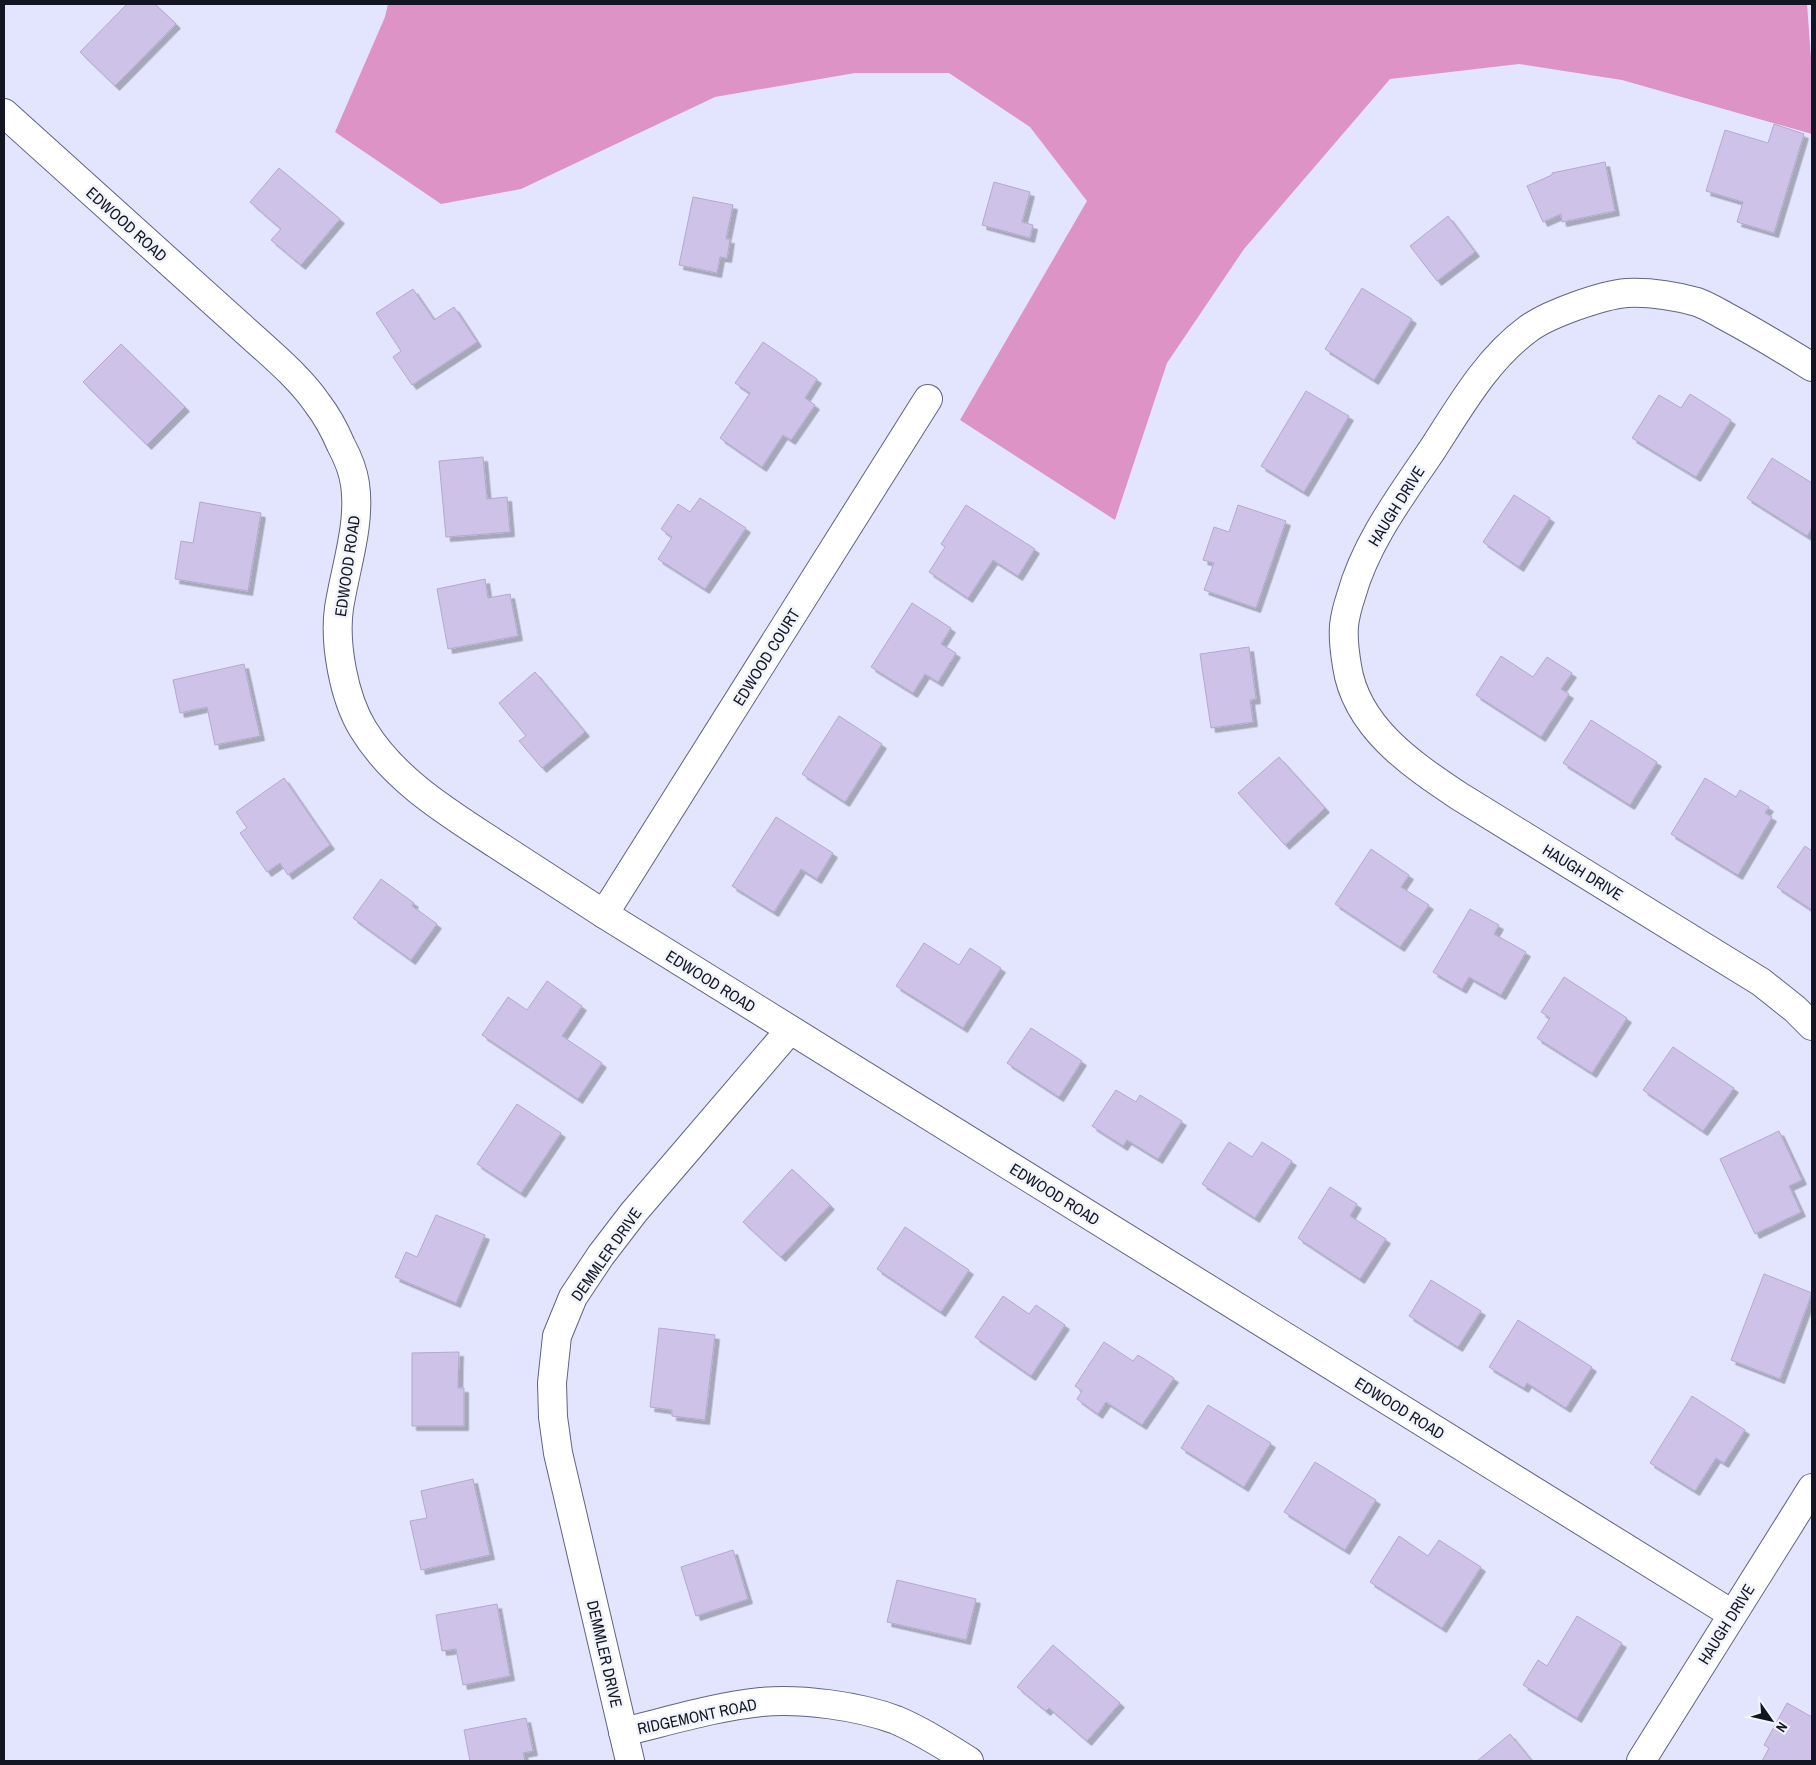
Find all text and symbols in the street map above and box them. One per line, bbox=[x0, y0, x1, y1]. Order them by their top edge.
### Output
street label: EDWOOD ROAD bbox=[82, 182, 172, 266]
street label: HAUGH DRIVE bbox=[1363, 462, 1429, 550]
street label: EDWOOD ROAD bbox=[329, 514, 365, 618]
street label: EDWOOD COURT bbox=[727, 604, 805, 710]
street label: HAUGH DRIVE bbox=[1539, 839, 1627, 905]
street label: EDWOOD ROAD bbox=[662, 945, 760, 1017]
street label: EDWOOD ROAD bbox=[1006, 1158, 1104, 1230]
street label: DEMMLER DRIVE bbox=[566, 1203, 646, 1305]
street label: EDWOOD ROAD bbox=[1351, 1372, 1449, 1444]
street label: HAUGH DRIVE bbox=[1693, 1580, 1759, 1668]
street label: DEMMLER DRIVE bbox=[582, 1598, 628, 1710]
street label: RIDGEMONT ROAD bbox=[635, 1693, 759, 1739]
north arrow bbox=[1746, 1695, 1796, 1745]
text: N bbox=[1772, 1719, 1792, 1736]

